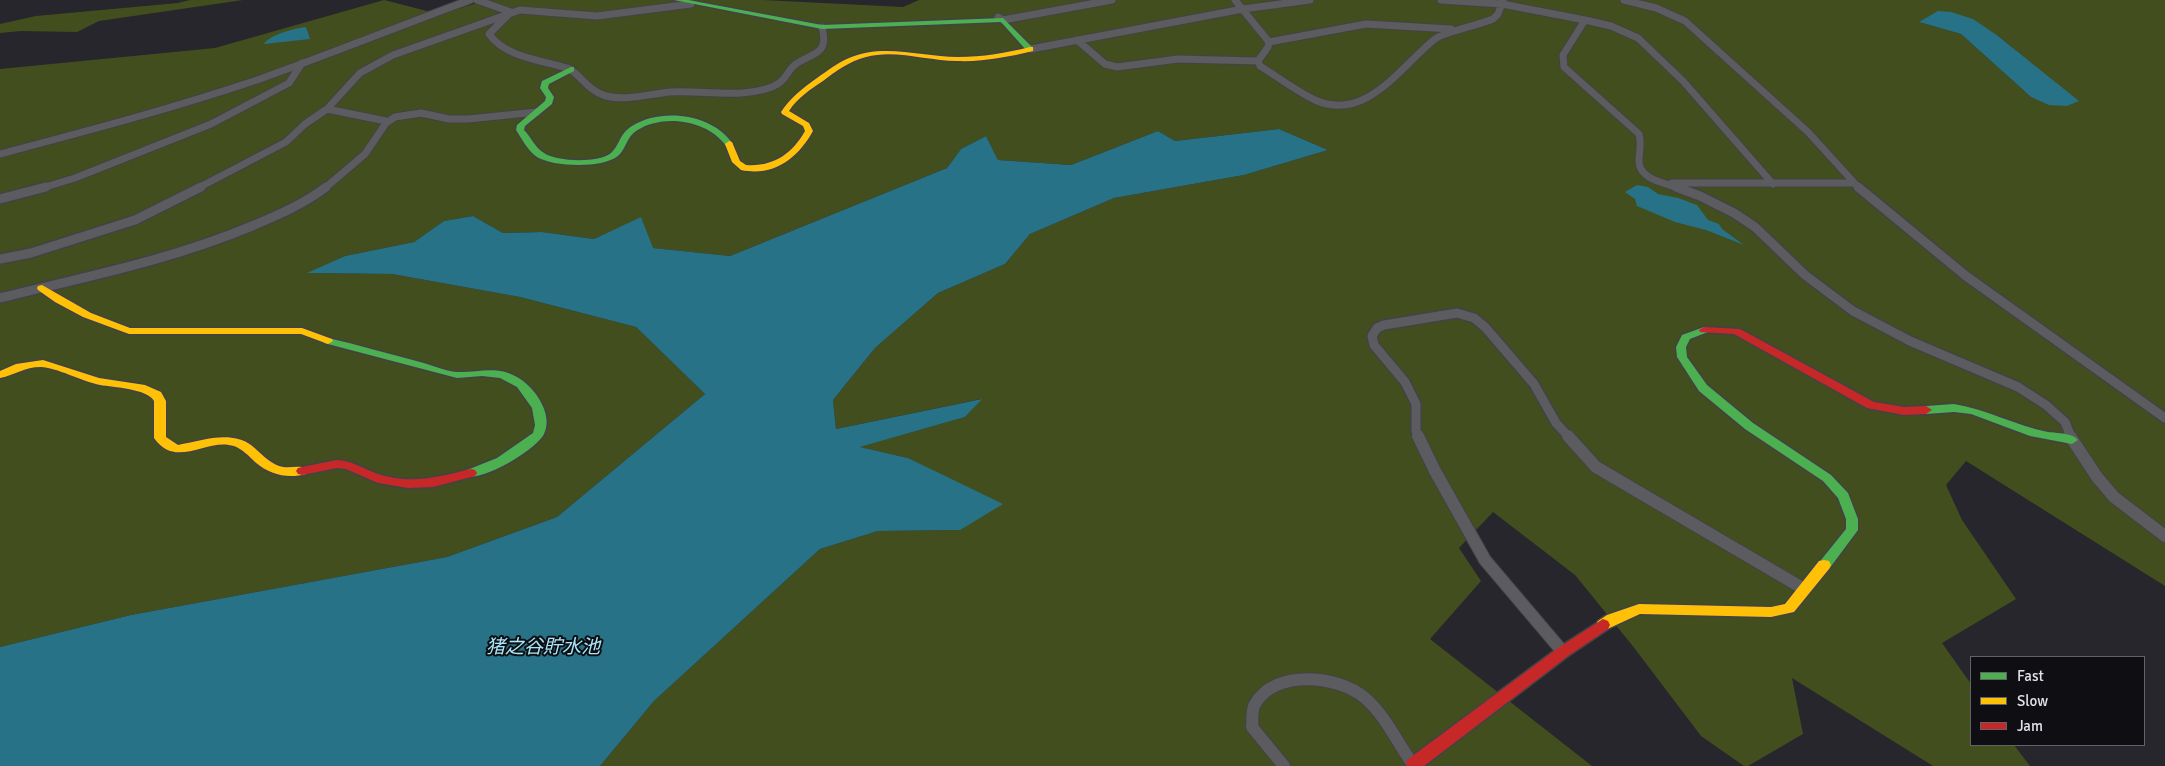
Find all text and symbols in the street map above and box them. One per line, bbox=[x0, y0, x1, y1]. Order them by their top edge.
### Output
water label: 猪之谷貯水池 bbox=[486, 637, 600, 659]
legend bbox=[1970, 656, 2145, 746]
text: Fast bbox=[2017, 667, 2044, 685]
text: Slow bbox=[2017, 692, 2048, 710]
text: Jam bbox=[2017, 717, 2043, 735]

